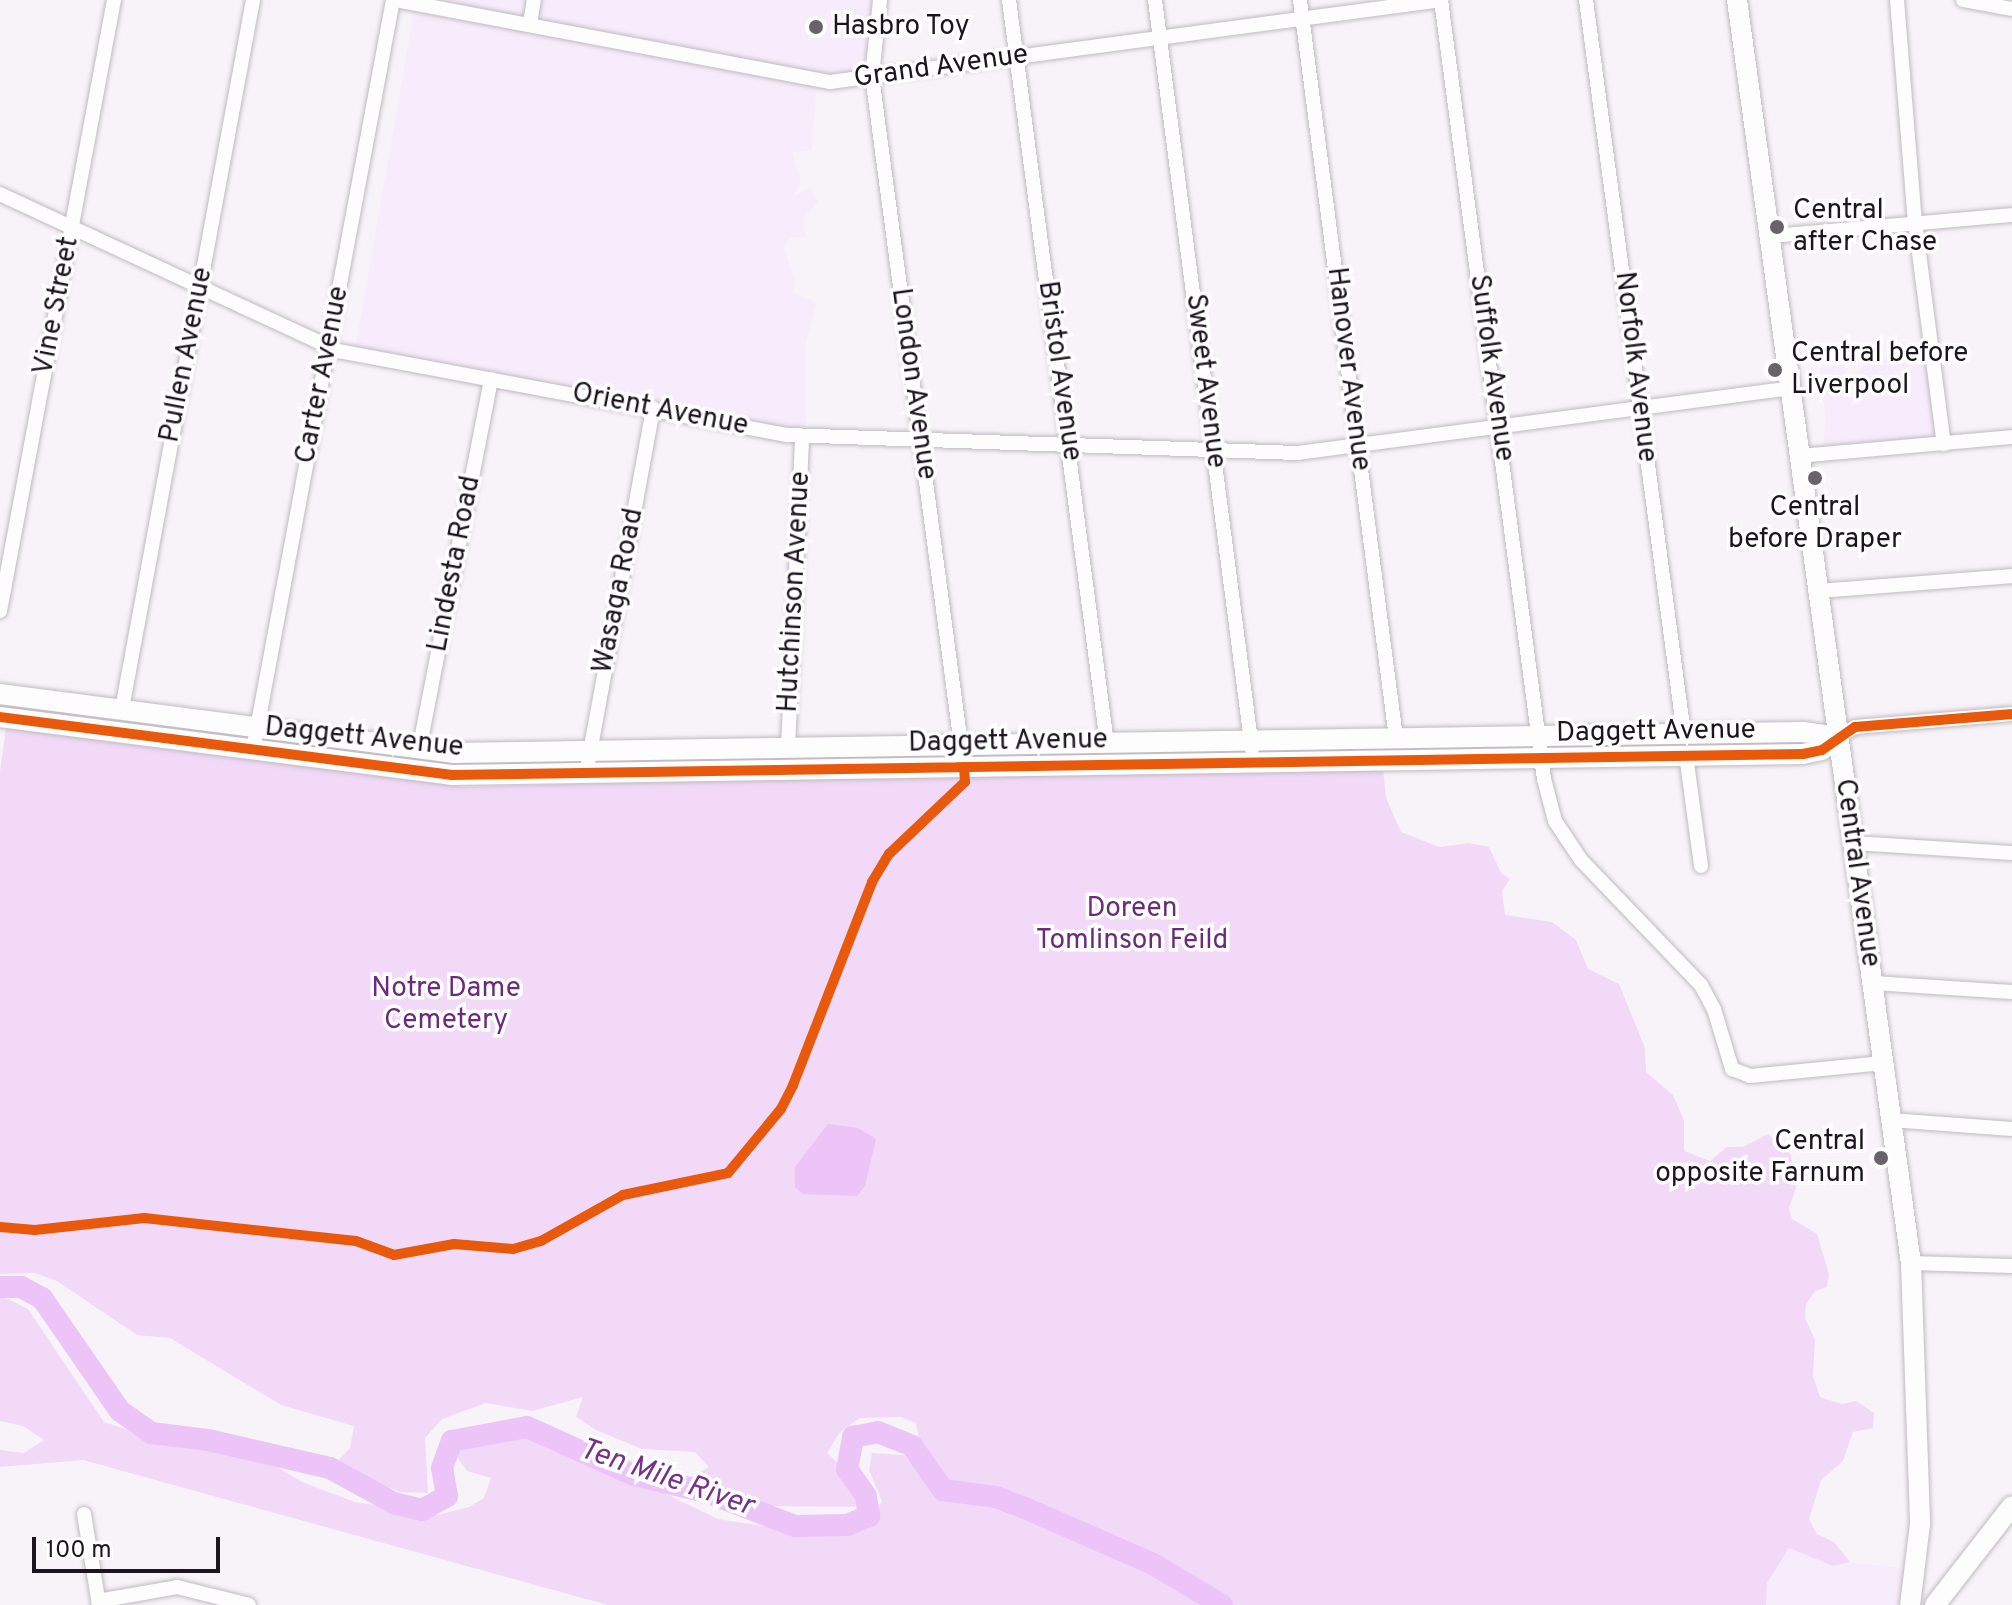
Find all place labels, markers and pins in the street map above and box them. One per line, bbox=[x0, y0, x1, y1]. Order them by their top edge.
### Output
place label: Hasbro Toy bbox=[832, 10, 971, 44]
marker: Hasbro Toy bbox=[807, 18, 825, 36]
place label: Central after Chase bbox=[1793, 194, 1937, 260]
marker: Central after Chase bbox=[1768, 218, 1786, 236]
place label: Central before Liverpool bbox=[1791, 337, 1968, 403]
marker: Central before Liverpool bbox=[1766, 361, 1784, 379]
marker: Central before Draper bbox=[1806, 469, 1824, 487]
place label: Central before Draper bbox=[1728, 491, 1902, 557]
place label: Central opposite Farnum bbox=[1655, 1125, 1865, 1191]
marker: Central opposite Farnum bbox=[1872, 1149, 1890, 1167]

